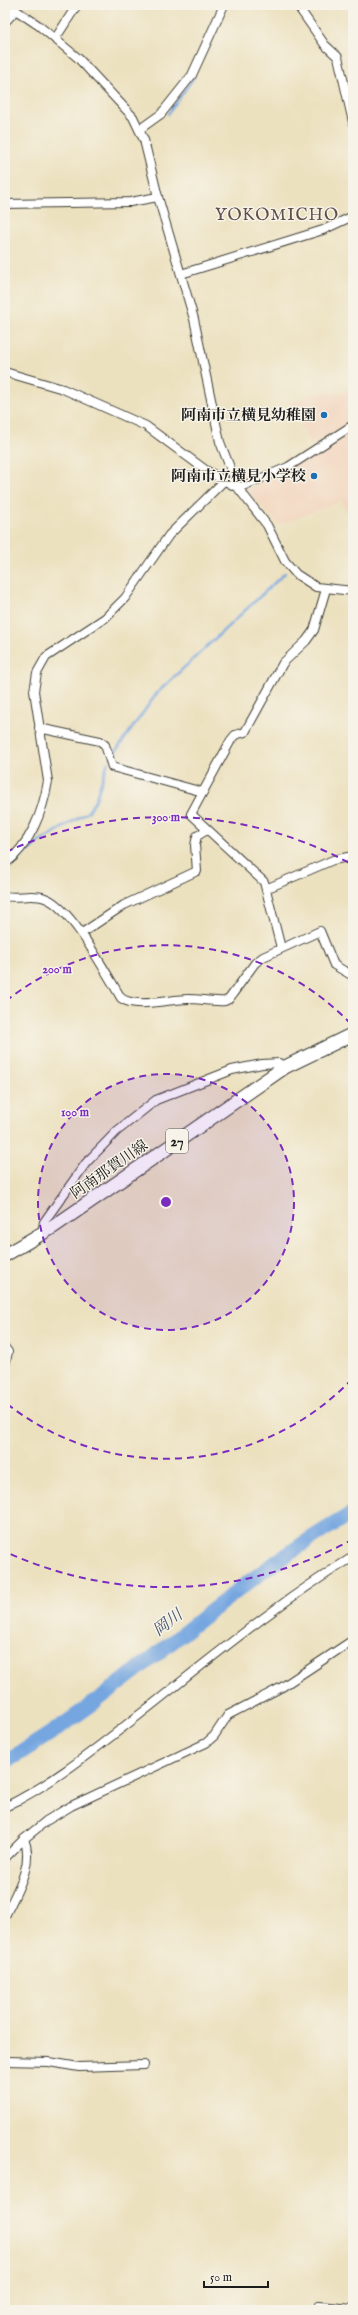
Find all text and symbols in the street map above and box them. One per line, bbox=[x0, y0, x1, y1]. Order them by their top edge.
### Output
district label: YOKOMICHO bbox=[215, 205, 339, 226]
place label: 阿南市立横見幼稚園 bbox=[181, 406, 316, 425]
marker: 阿南市立横見幼稚園 bbox=[319, 410, 329, 420]
place label: 阿南市立横見小学校 bbox=[171, 467, 306, 486]
marker: 阿南市立横見小学校 bbox=[309, 471, 319, 481]
text: 300 m bbox=[152, 810, 181, 825]
text: 200 m bbox=[42, 962, 72, 977]
text: 100 m bbox=[61, 1105, 90, 1120]
road number: 27 bbox=[166, 1129, 188, 1153]
street label: 阿南那賀川線 bbox=[67, 1136, 152, 1203]
centre of rings bbox=[159, 1195, 173, 1209]
water label: 岡川 bbox=[149, 1605, 189, 1641]
scale bar bbox=[204, 2263, 268, 2289]
text: 50 m bbox=[210, 2270, 232, 2285]

